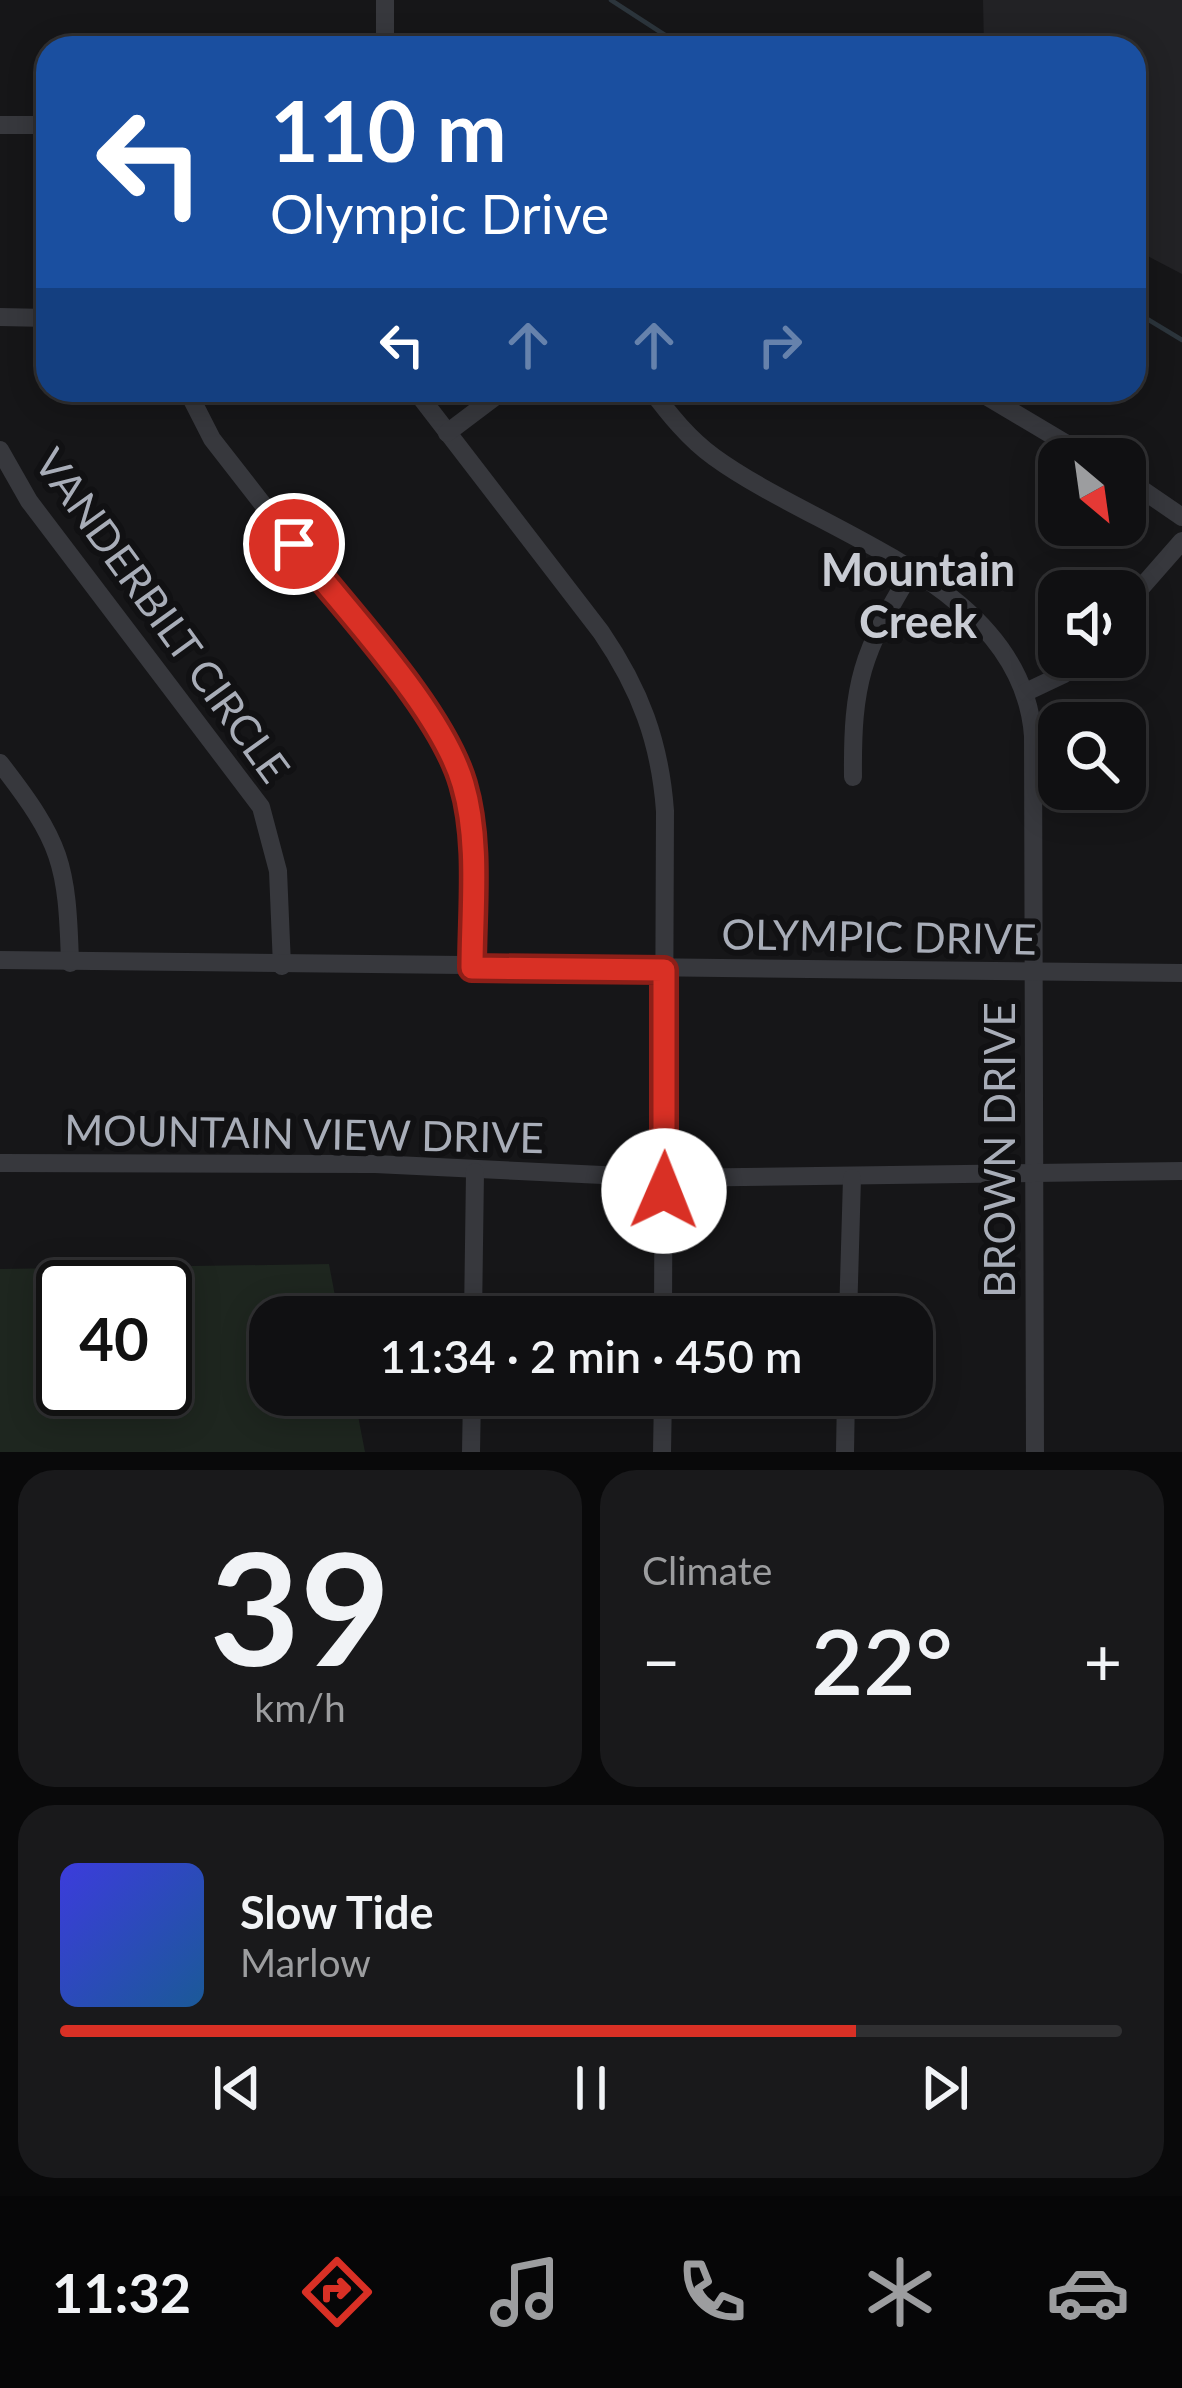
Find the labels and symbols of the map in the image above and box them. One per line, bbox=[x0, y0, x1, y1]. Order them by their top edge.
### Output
north arrow bbox=[1038, 438, 1146, 546]
street label: VANDERBILT CIRCLE bbox=[25, 439, 301, 791]
pin bbox=[243, 493, 345, 595]
district label: Mountain Creek bbox=[821, 542, 1015, 648]
street label: OLYMPIC DRIVE bbox=[721, 908, 1037, 964]
street label: BROWN DRIVE bbox=[974, 1002, 1024, 1298]
street label: MOUNTAIN VIEW DRIVE bbox=[64, 1104, 544, 1162]
position arrow bbox=[601, 1128, 727, 1254]
speed limit sign: 40 bbox=[36, 1260, 192, 1416]

